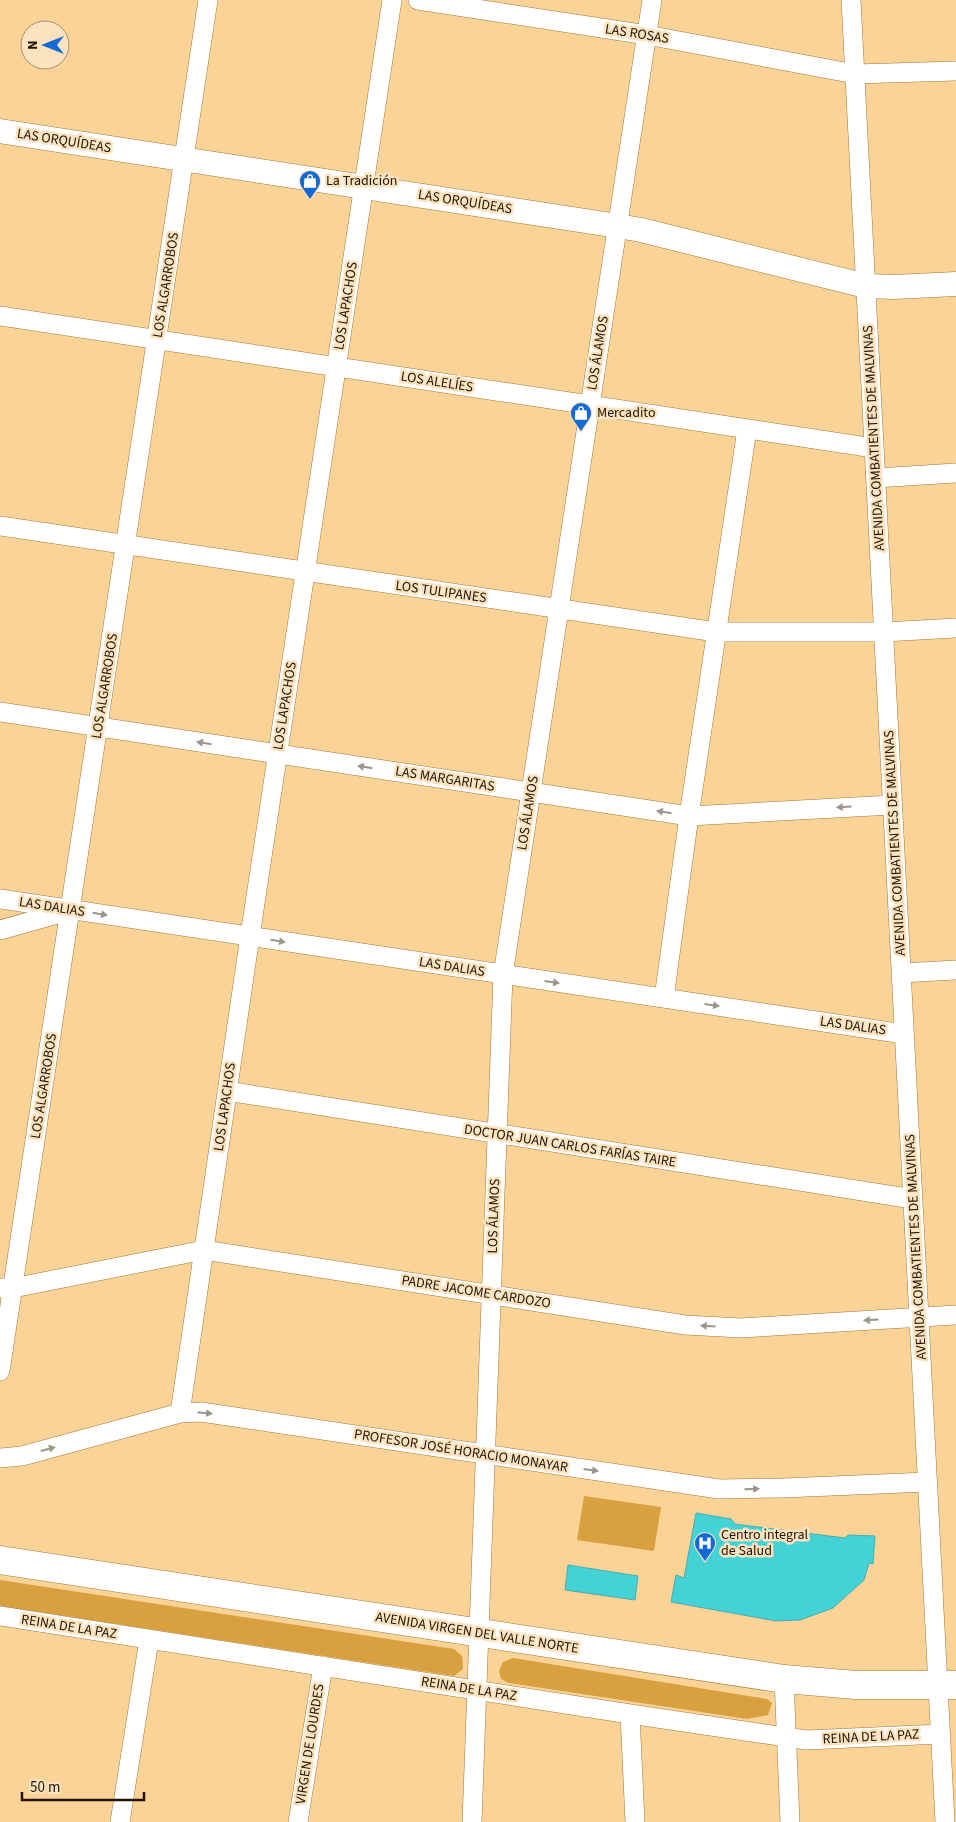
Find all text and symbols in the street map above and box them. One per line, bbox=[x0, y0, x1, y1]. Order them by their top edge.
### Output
street label: LAS ROSAS bbox=[604, 19, 670, 49]
north arrow bbox=[20, 20, 70, 70]
text: N bbox=[23, 40, 43, 50]
street label: LAS ORQUÍDEAS bbox=[15, 124, 113, 158]
shop icon: La Tradición bbox=[298, 169, 322, 200]
place label: La Tradición bbox=[326, 171, 397, 191]
street label: LAS ORQUÍDEAS bbox=[416, 185, 514, 219]
street label: LOS ALGARROBOS bbox=[148, 231, 184, 339]
street label: LOS LAPACHOS bbox=[329, 260, 363, 352]
street label: LOS ÁLAMOS bbox=[582, 314, 614, 392]
street label: AVENIDA COMBATIENTES DE MALVINAS bbox=[858, 325, 890, 551]
street label: LOS ALELÍES bbox=[399, 366, 475, 398]
shop icon: Mercadito bbox=[569, 401, 593, 432]
place label: Mercadito bbox=[597, 403, 655, 423]
street label: LOS TULIPANES bbox=[394, 576, 488, 608]
street label: LOS ALGARROBOS bbox=[87, 632, 123, 740]
street label: LOS LAPACHOS bbox=[268, 660, 302, 752]
street label: AVENIDA COMBATIENTES DE MALVINAS bbox=[879, 730, 911, 956]
one-way arrow bbox=[196, 739, 212, 747]
street label: LAS MARGARITAS bbox=[394, 761, 496, 797]
one-way arrow bbox=[357, 763, 373, 771]
street label: LOS ÁLAMOS bbox=[512, 774, 544, 852]
one-way arrow bbox=[836, 804, 852, 812]
one-way arrow bbox=[656, 808, 672, 816]
street label: LAS DALIAS bbox=[18, 892, 86, 922]
one-way arrow bbox=[92, 910, 108, 918]
one-way arrow bbox=[270, 937, 286, 945]
street label: LAS DALIAS bbox=[418, 952, 486, 982]
one-way arrow bbox=[544, 978, 560, 986]
one-way arrow bbox=[705, 1002, 721, 1010]
street label: LAS DALIAS bbox=[819, 1011, 887, 1041]
street label: LOS ALGARROBOS bbox=[26, 1032, 62, 1140]
street label: LOS LAPACHOS bbox=[209, 1061, 241, 1153]
street label: DOCTOR JUAN CARLOS FARÍAS TAIRE bbox=[462, 1119, 678, 1173]
street label: AVENIDA COMBATIENTES DE MALVINAS bbox=[900, 1134, 932, 1360]
street label: LOS ÁLAMOS bbox=[483, 1178, 505, 1254]
street label: PADRE JACOME CARDOZO bbox=[400, 1270, 552, 1314]
one-way arrow bbox=[862, 1316, 878, 1324]
one-way arrow bbox=[700, 1322, 716, 1330]
one-way arrow bbox=[198, 1409, 214, 1417]
street label: PROFESOR JOSÉ HORACIO MONAYAR bbox=[353, 1424, 569, 1478]
one-way arrow bbox=[40, 1444, 55, 1452]
one-way arrow bbox=[583, 1466, 599, 1474]
one-way arrow bbox=[744, 1484, 760, 1492]
place label: Centro integral de Salud bbox=[721, 1525, 809, 1561]
hospital icon: Centro integral de Salud bbox=[693, 1531, 717, 1562]
street label: AVENIDA VIRGEN DEL VALLE NORTE bbox=[374, 1607, 580, 1659]
street label: REINA DE LA PAZ bbox=[20, 1610, 118, 1644]
street label: REINA DE LA PAZ bbox=[420, 1672, 518, 1706]
street label: VIRGEN DE LOURDES bbox=[291, 1682, 329, 1806]
street label: REINA DE LA PAZ bbox=[822, 1724, 920, 1750]
scale bar bbox=[22, 1770, 145, 1802]
text: 50 m bbox=[30, 1777, 60, 1798]

